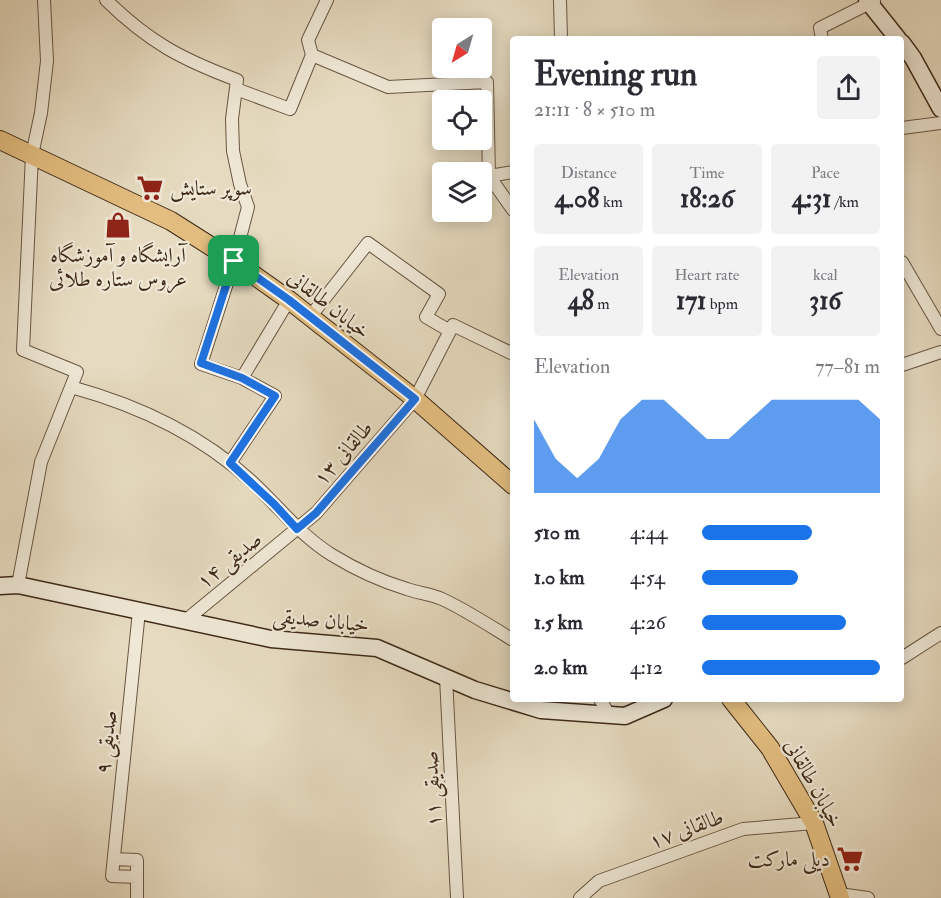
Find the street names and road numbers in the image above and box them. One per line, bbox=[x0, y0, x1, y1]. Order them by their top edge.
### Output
street label: خیابان طالقانی bbox=[282, 264, 375, 345]
street label: طالقانی ۱۳ bbox=[308, 415, 379, 491]
street label: صدیقی ۱۴ bbox=[191, 526, 268, 596]
street label: خیابان صدیقی bbox=[271, 602, 370, 640]
street label: صدیقی ۹ bbox=[90, 709, 124, 775]
street label: خیابان طالقانی bbox=[778, 734, 849, 832]
street label: صدیقی ۱۱ bbox=[417, 750, 449, 828]
street label: طالقانی ۱۷ bbox=[645, 804, 727, 855]

